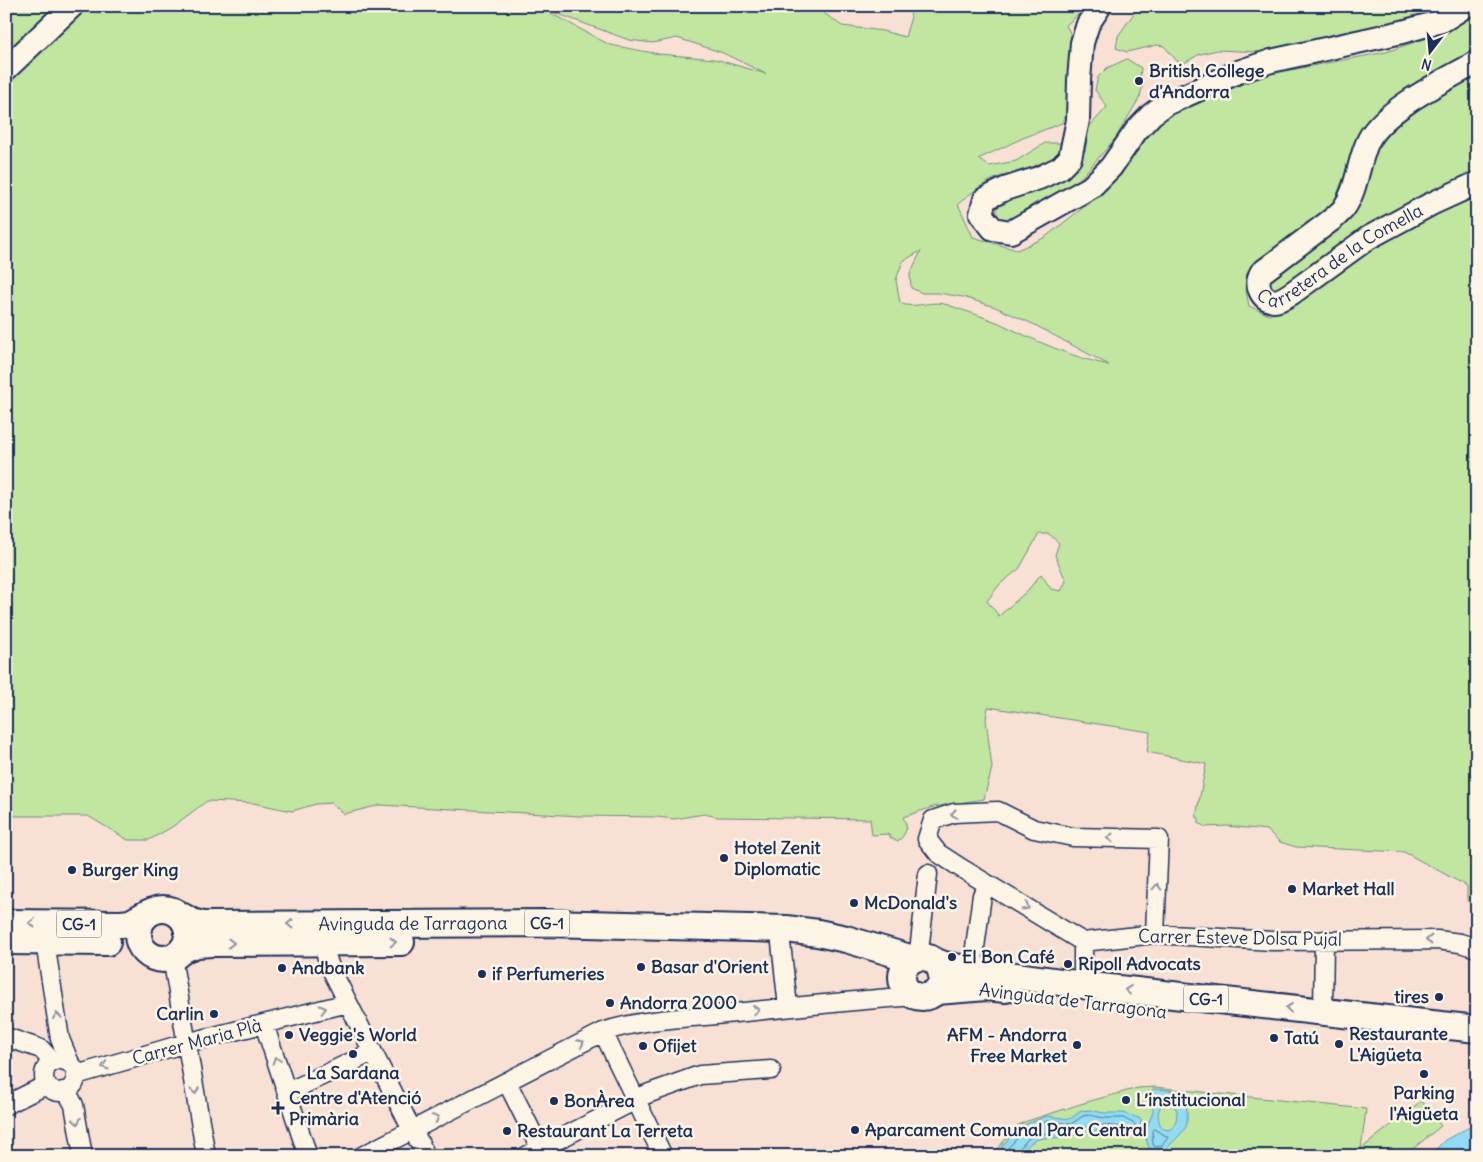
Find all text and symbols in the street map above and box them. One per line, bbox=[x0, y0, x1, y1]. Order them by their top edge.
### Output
north arrow bbox=[1406, 28, 1456, 78]
text: N bbox=[1419, 55, 1434, 74]
place label: British College d'Andorra bbox=[1149, 59, 1265, 103]
marker: British College d'Andorra bbox=[1133, 75, 1145, 87]
street label: Carretera de la Comella bbox=[1252, 199, 1427, 313]
one-way arrow bbox=[949, 809, 958, 819]
one-way arrow bbox=[1106, 833, 1114, 843]
place label: Hotel Zenit Diplomatic bbox=[734, 836, 822, 880]
marker: Hotel Zenit Diplomatic bbox=[718, 852, 730, 864]
place label: Burger King bbox=[82, 858, 178, 881]
marker: Burger King bbox=[66, 864, 78, 876]
place label: Market Hall bbox=[1302, 877, 1394, 900]
one-way arrow bbox=[1152, 882, 1163, 890]
marker: Market Hall bbox=[1286, 883, 1298, 895]
place label: McDonald's bbox=[864, 891, 957, 914]
marker: McDonald's bbox=[848, 897, 860, 909]
one-way arrow bbox=[1020, 901, 1029, 911]
road number: CG-1 bbox=[524, 910, 570, 936]
road number: CG-1 bbox=[56, 911, 102, 938]
street label: Avinguda de Tarragona bbox=[318, 911, 508, 935]
one-way arrow bbox=[28, 918, 36, 928]
one-way arrow bbox=[286, 919, 294, 929]
street label: Carrer Esteve Dolsa Pujal bbox=[1138, 924, 1342, 951]
one-way arrow bbox=[1425, 935, 1432, 945]
one-way arrow bbox=[390, 937, 398, 947]
one-way arrow bbox=[228, 938, 235, 948]
place label: El Bon Café bbox=[962, 945, 1055, 968]
marker: El Bon Café bbox=[946, 951, 958, 963]
place label: Ripoll Advocats bbox=[1078, 952, 1201, 975]
place label: Basar d'Orient bbox=[651, 955, 769, 978]
place label: Andbank bbox=[292, 956, 364, 979]
marker: Ripoll Advocats bbox=[1062, 958, 1074, 970]
marker: Basar d'Orient bbox=[635, 961, 647, 973]
marker: Andbank bbox=[276, 962, 288, 974]
place label: if Perfumeries bbox=[492, 962, 605, 985]
marker: if Perfumeries bbox=[476, 968, 488, 980]
street label: Avinguda de Tarragona bbox=[978, 978, 1168, 1023]
one-way arrow bbox=[1123, 985, 1131, 996]
place label: tires bbox=[1394, 985, 1429, 1008]
road number: CG-1 bbox=[1184, 986, 1228, 1012]
place label: Andorra 2000 bbox=[620, 991, 737, 1014]
marker: tires bbox=[1433, 991, 1445, 1003]
marker: Andorra 2000 bbox=[604, 997, 616, 1009]
place label: Carlin bbox=[156, 1002, 205, 1025]
one-way arrow bbox=[1285, 1003, 1293, 1014]
one-way arrow bbox=[319, 1005, 327, 1015]
one-way arrow bbox=[753, 1005, 761, 1016]
marker: Carlin bbox=[208, 1008, 220, 1020]
one-way arrow bbox=[52, 1012, 63, 1020]
street label: Carrer Maria Plà bbox=[130, 1013, 264, 1070]
place label: Restaurante L'Aigüeta bbox=[1349, 1022, 1448, 1066]
place label: Veggie's World bbox=[299, 1023, 417, 1046]
place label: AFM - Andorra Free Market bbox=[947, 1023, 1068, 1067]
place label: Tatú bbox=[1284, 1026, 1320, 1049]
marker: Veggie's World bbox=[283, 1029, 295, 1041]
marker: Tatú bbox=[1268, 1032, 1280, 1044]
place label: Ofijet bbox=[653, 1034, 698, 1057]
marker: Restaurante L'Aigüeta bbox=[1333, 1038, 1345, 1050]
one-way arrow bbox=[576, 1039, 585, 1049]
marker: AFM - Andorra Free Market bbox=[1071, 1039, 1083, 1051]
marker: Ofijet bbox=[637, 1040, 649, 1052]
marker: La Sardana bbox=[347, 1048, 359, 1060]
one-way arrow bbox=[272, 1056, 282, 1064]
one-way arrow bbox=[102, 1061, 110, 1071]
place label: La Sardana bbox=[306, 1061, 400, 1084]
marker: Parking l'Aigüeta bbox=[1418, 1068, 1430, 1080]
place label: Parking l'Aigüeta bbox=[1390, 1081, 1458, 1125]
place label: Centre d'Atenció Primària bbox=[289, 1086, 421, 1130]
one-way arrow bbox=[189, 1087, 199, 1096]
place label: L’institucional bbox=[1136, 1088, 1245, 1111]
place label: BonÀrea bbox=[564, 1089, 635, 1112]
marker: L’institucional bbox=[1120, 1094, 1132, 1106]
marker: BonÀrea bbox=[548, 1095, 560, 1107]
marker: Centre d'Atenció Primària bbox=[271, 1101, 285, 1115]
one-way arrow bbox=[431, 1114, 440, 1124]
one-way arrow bbox=[71, 1117, 82, 1125]
place label: Aparcament Comunal Parc Central bbox=[865, 1118, 1147, 1141]
place label: Restaurant La Terreta bbox=[517, 1119, 693, 1142]
marker: Aparcament Comunal Parc Central bbox=[849, 1124, 861, 1136]
marker: Restaurant La Terreta bbox=[501, 1125, 513, 1137]

